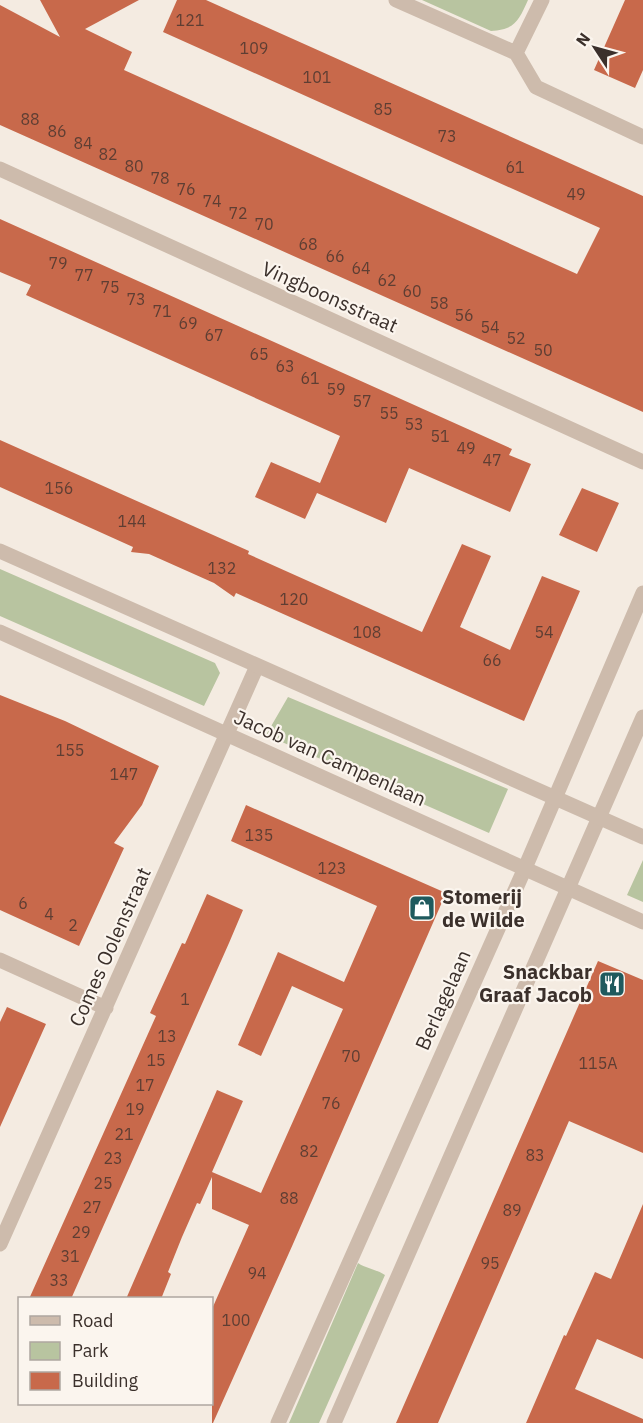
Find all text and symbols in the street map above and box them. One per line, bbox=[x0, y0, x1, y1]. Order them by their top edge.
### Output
house number: 121 bbox=[176, 10, 204, 30]
north arrow bbox=[565, 18, 625, 78]
text: N bbox=[571, 29, 594, 50]
house number: 109 bbox=[240, 38, 268, 58]
house number: 101 bbox=[303, 67, 331, 87]
house number: 85 bbox=[373, 99, 393, 119]
house number: 88 bbox=[20, 109, 40, 129]
house number: 86 bbox=[47, 121, 67, 141]
house number: 73 bbox=[437, 126, 457, 146]
house number: 84 bbox=[73, 133, 93, 153]
house number: 82 bbox=[98, 144, 118, 164]
house number: 80 bbox=[124, 156, 144, 176]
house number: 61 bbox=[505, 157, 525, 177]
house number: 78 bbox=[150, 168, 170, 188]
house number: 76 bbox=[176, 179, 196, 199]
house number: 49 bbox=[566, 184, 586, 204]
house number: 74 bbox=[202, 191, 222, 211]
house number: 72 bbox=[228, 203, 248, 223]
house number: 70 bbox=[254, 214, 274, 234]
house number: 68 bbox=[298, 234, 318, 254]
house number: 66 bbox=[325, 246, 345, 266]
house number: 79 bbox=[48, 253, 68, 273]
street label: Vingboonsstraat bbox=[258, 254, 403, 339]
house number: 64 bbox=[351, 258, 371, 278]
house number: 77 bbox=[74, 265, 94, 285]
house number: 62 bbox=[377, 270, 397, 290]
house number: 75 bbox=[100, 277, 120, 297]
house number: 60 bbox=[402, 281, 422, 301]
house number: 73 bbox=[126, 289, 146, 309]
house number: 58 bbox=[429, 293, 449, 313]
house number: 71 bbox=[152, 301, 172, 321]
house number: 56 bbox=[454, 305, 474, 325]
house number: 69 bbox=[178, 313, 198, 333]
house number: 54 bbox=[480, 317, 500, 337]
house number: 67 bbox=[204, 325, 224, 345]
house number: 52 bbox=[506, 328, 526, 348]
house number: 50 bbox=[533, 340, 553, 360]
house number: 65 bbox=[249, 344, 269, 364]
house number: 63 bbox=[275, 356, 295, 376]
house number: 61 bbox=[300, 368, 320, 388]
house number: 59 bbox=[326, 379, 346, 399]
house number: 57 bbox=[352, 391, 372, 411]
house number: 55 bbox=[379, 403, 399, 423]
house number: 53 bbox=[404, 414, 424, 434]
house number: 51 bbox=[430, 426, 450, 446]
house number: 49 bbox=[456, 438, 476, 458]
house number: 47 bbox=[482, 450, 502, 470]
house number: 156 bbox=[45, 478, 73, 498]
house number: 144 bbox=[118, 511, 146, 531]
house number: 132 bbox=[208, 558, 236, 578]
house number: 120 bbox=[280, 589, 308, 609]
house number: 108 bbox=[353, 622, 381, 642]
house number: 54 bbox=[534, 622, 554, 642]
house number: 66 bbox=[482, 650, 502, 670]
street label: Jacob van Campenlaan bbox=[230, 703, 430, 812]
house number: 155 bbox=[56, 740, 84, 760]
house number: 147 bbox=[110, 764, 138, 784]
house number: 135 bbox=[245, 825, 273, 845]
house number: 123 bbox=[318, 858, 346, 878]
street label: Comes Oolenstraat bbox=[62, 863, 157, 1031]
place label: Stomerij de Wilde bbox=[442, 883, 525, 933]
house number: 6 bbox=[18, 893, 28, 913]
shop icon: Stomerij de Wilde bbox=[407, 893, 437, 923]
house number: 4 bbox=[44, 904, 54, 924]
house number: 2 bbox=[68, 915, 78, 935]
street label: Berlagelaan bbox=[408, 945, 477, 1054]
place label: Snackbar Graaf Jacob bbox=[479, 958, 592, 1008]
restaurant icon: Snackbar Graaf Jacob bbox=[597, 969, 627, 999]
house number: 1 bbox=[180, 989, 190, 1009]
house number: 13 bbox=[157, 1026, 177, 1046]
house number: 70 bbox=[341, 1046, 361, 1066]
house number: 15 bbox=[146, 1050, 166, 1070]
house number: 115A bbox=[578, 1053, 618, 1073]
house number: 17 bbox=[135, 1075, 155, 1095]
house number: 76 bbox=[321, 1093, 341, 1113]
house number: 19 bbox=[125, 1099, 145, 1119]
house number: 21 bbox=[114, 1124, 134, 1144]
house number: 82 bbox=[299, 1141, 319, 1161]
house number: 83 bbox=[525, 1145, 545, 1165]
house number: 23 bbox=[103, 1148, 123, 1168]
house number: 25 bbox=[93, 1173, 113, 1193]
house number: 88 bbox=[279, 1188, 299, 1208]
house number: 27 bbox=[82, 1197, 102, 1217]
house number: 89 bbox=[502, 1200, 522, 1220]
house number: 29 bbox=[71, 1222, 91, 1242]
house number: 31 bbox=[60, 1246, 80, 1266]
house number: 95 bbox=[480, 1253, 500, 1273]
house number: 94 bbox=[247, 1263, 267, 1283]
house number: 33 bbox=[49, 1270, 69, 1290]
legend bbox=[18, 1297, 213, 1405]
text: Road bbox=[72, 1309, 113, 1332]
house number: 100 bbox=[222, 1310, 250, 1330]
text: Park bbox=[72, 1339, 109, 1362]
text: Building bbox=[72, 1369, 139, 1392]

